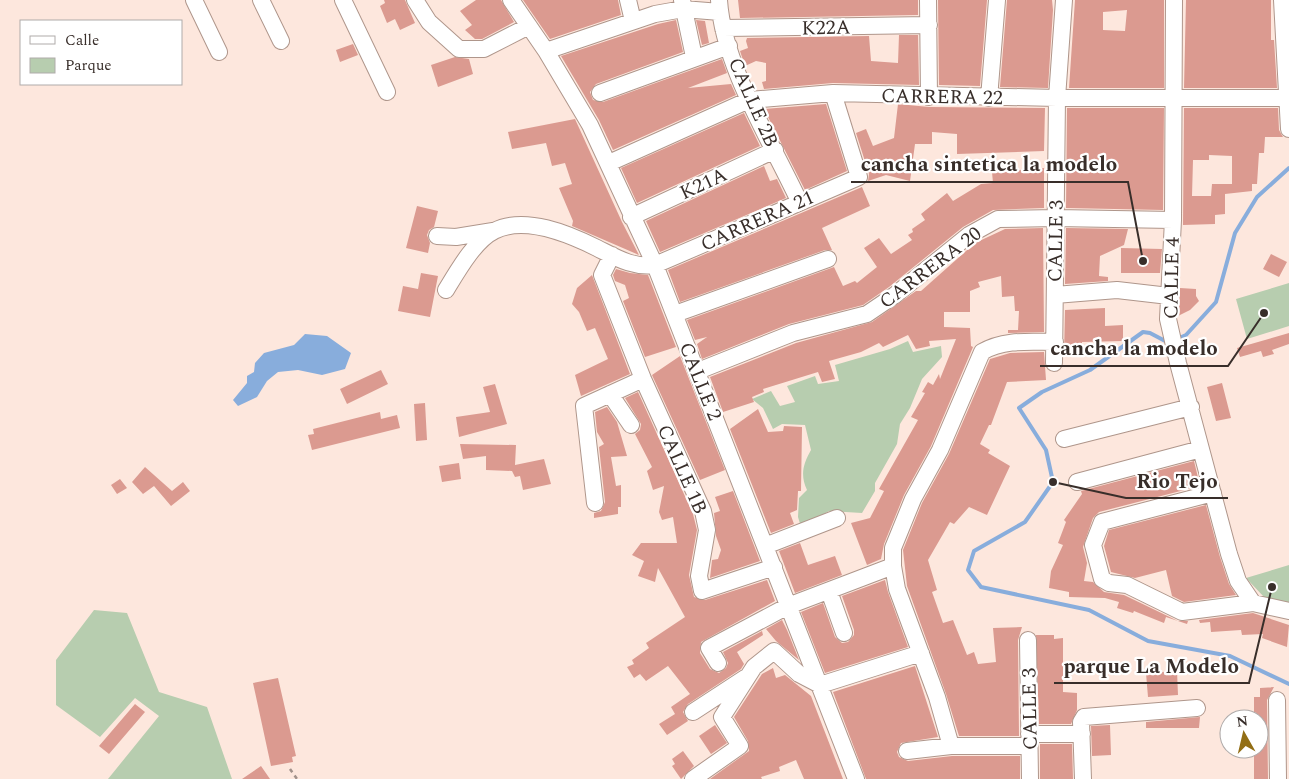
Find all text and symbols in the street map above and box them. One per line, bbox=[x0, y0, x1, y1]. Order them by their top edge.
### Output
street label: K22A bbox=[801, 13, 851, 43]
legend bbox=[20, 20, 182, 85]
text: Calle bbox=[65, 29, 99, 52]
street label: CALLE 2B bbox=[720, 53, 786, 152]
text: Parque bbox=[65, 54, 112, 77]
street label: CARRERA 22 bbox=[881, 81, 1003, 113]
callout: cancha sintetica la modelo bbox=[851, 146, 1128, 182]
text: cancha sintetica la modelo bbox=[861, 149, 1117, 181]
street label: K21A bbox=[675, 160, 732, 208]
street label: CARRERA 21 bbox=[696, 182, 819, 259]
street label: CALLE 3 bbox=[1040, 200, 1072, 282]
street label: CARRERA 20 bbox=[873, 219, 988, 316]
street label: CALLE 4 bbox=[1156, 237, 1188, 319]
callout: cancha la modelo bbox=[1040, 330, 1228, 366]
text: cancha la modelo bbox=[1050, 333, 1218, 365]
street label: CALLE 2 bbox=[671, 338, 729, 425]
street label: CALLE 1B bbox=[649, 420, 715, 519]
callout: Rio Tejo bbox=[1126, 462, 1228, 498]
text: Rio Tejo bbox=[1136, 466, 1218, 498]
callout: parque La Modelo bbox=[1054, 647, 1249, 683]
text: parque La Modelo bbox=[1063, 651, 1239, 683]
street label: CALLE 3 bbox=[1014, 668, 1046, 750]
north arrow bbox=[1219, 709, 1269, 759]
text: N bbox=[1235, 710, 1249, 733]

